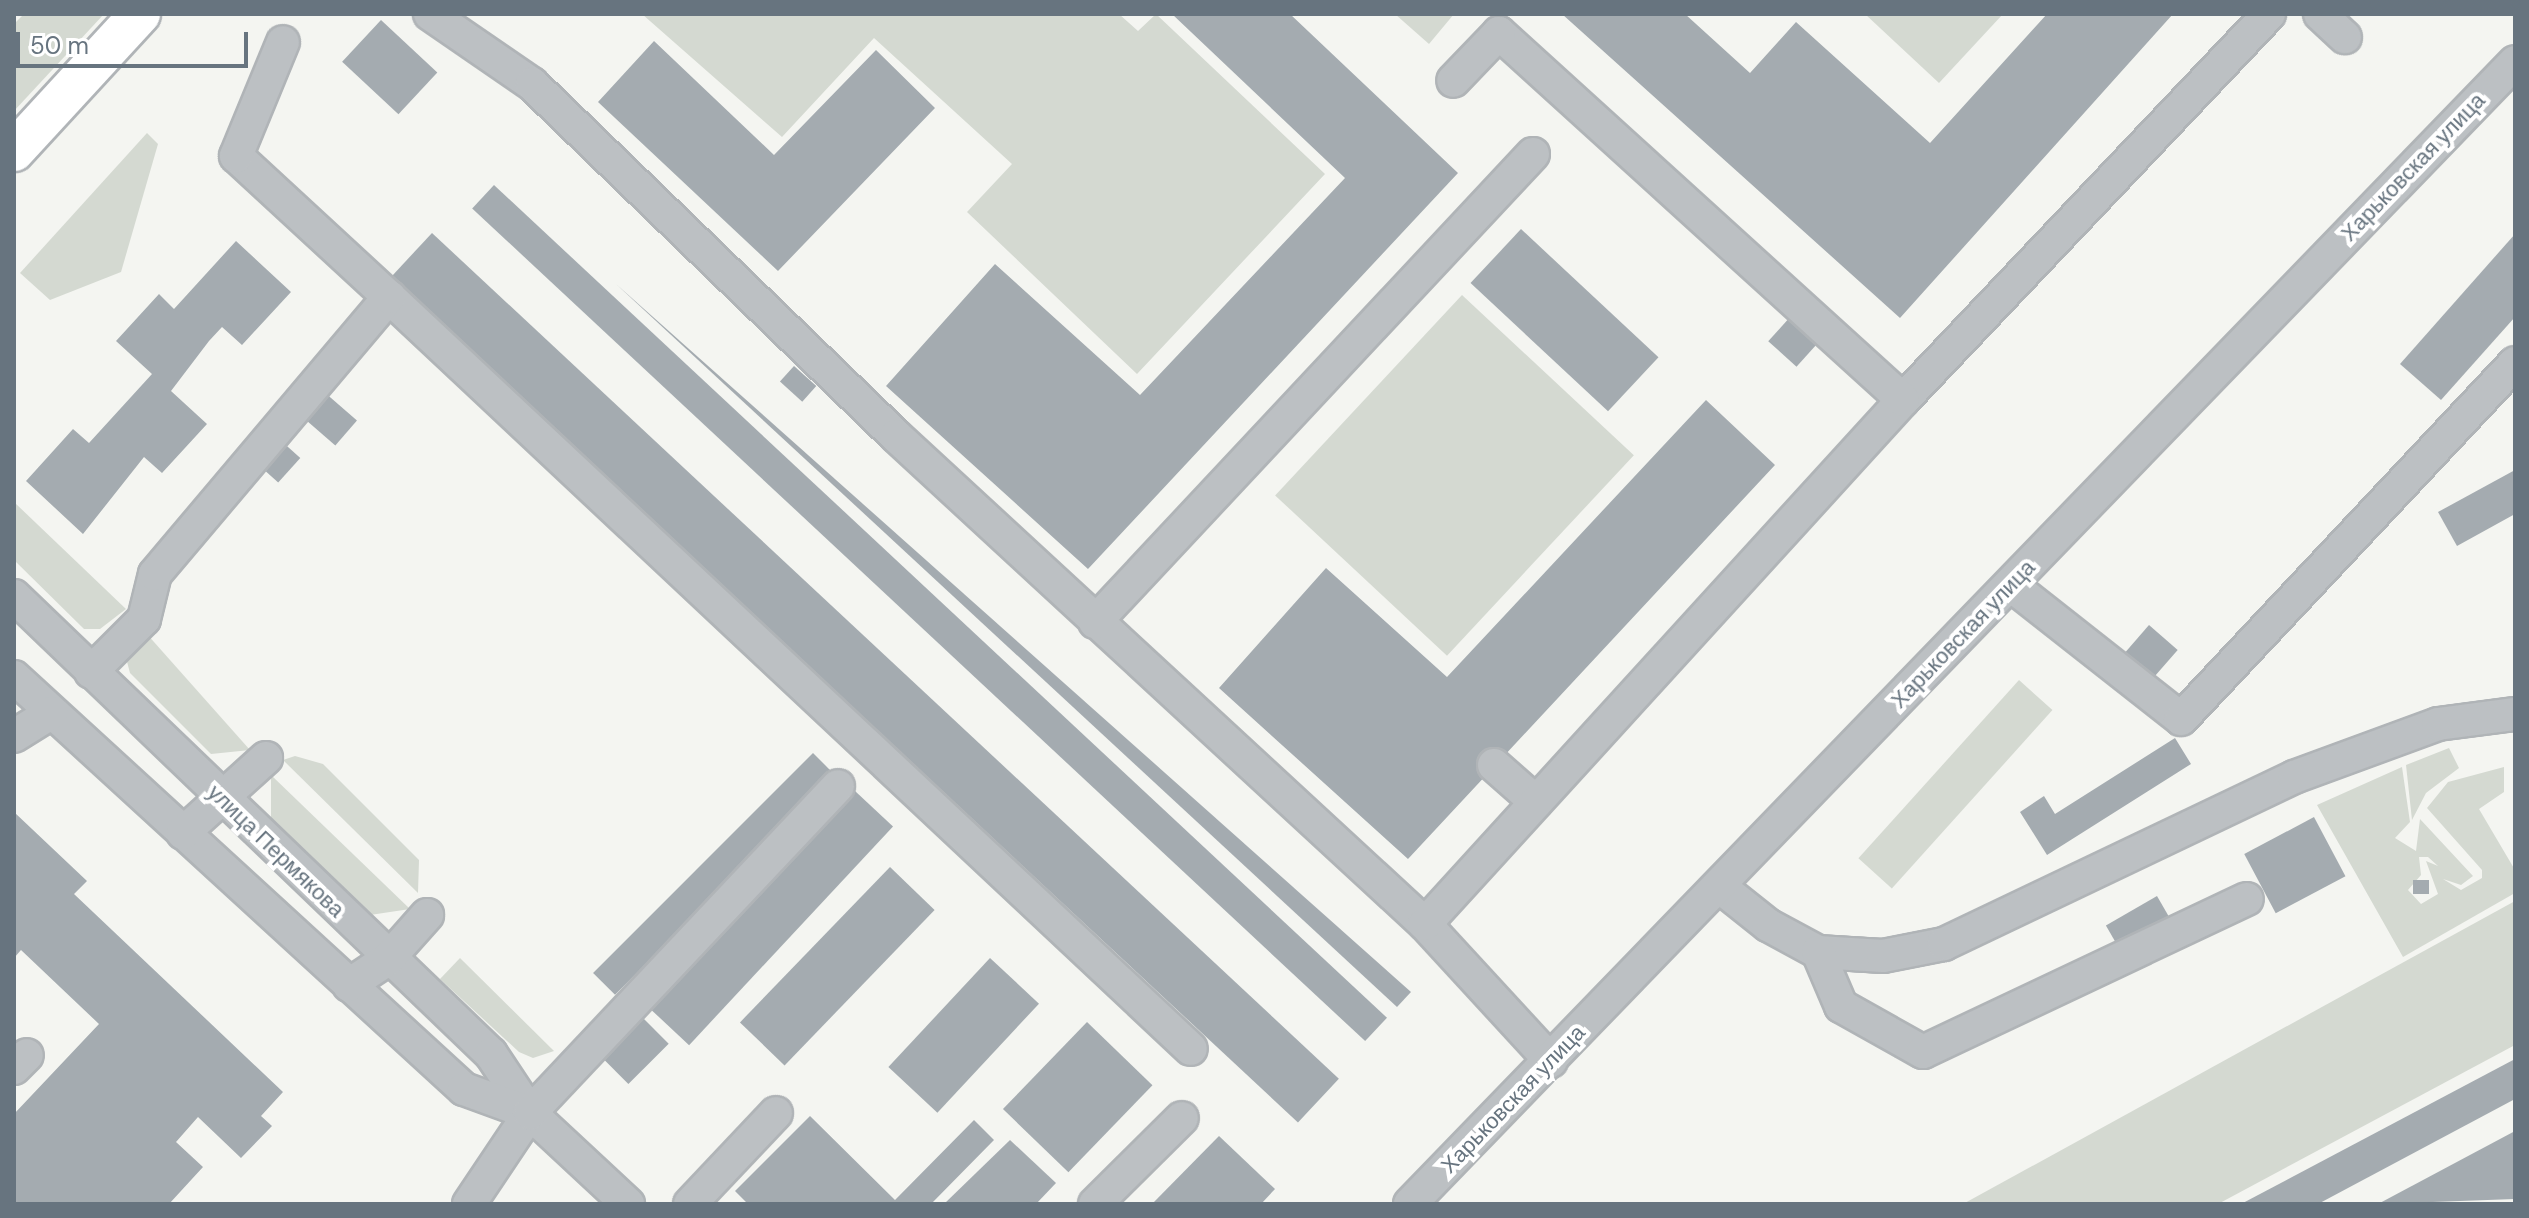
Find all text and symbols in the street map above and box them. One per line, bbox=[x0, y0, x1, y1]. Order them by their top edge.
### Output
scale bar bbox=[20, 16, 252, 66]
text: 50 m bbox=[30, 30, 89, 61]
street label: Харьковская улица bbox=[2336, 87, 2490, 247]
street label: Харьковская улица bbox=[1886, 554, 2040, 714]
street label: улица Пермякова bbox=[202, 779, 350, 923]
street label: Харьковская улица bbox=[1436, 1019, 1590, 1179]

